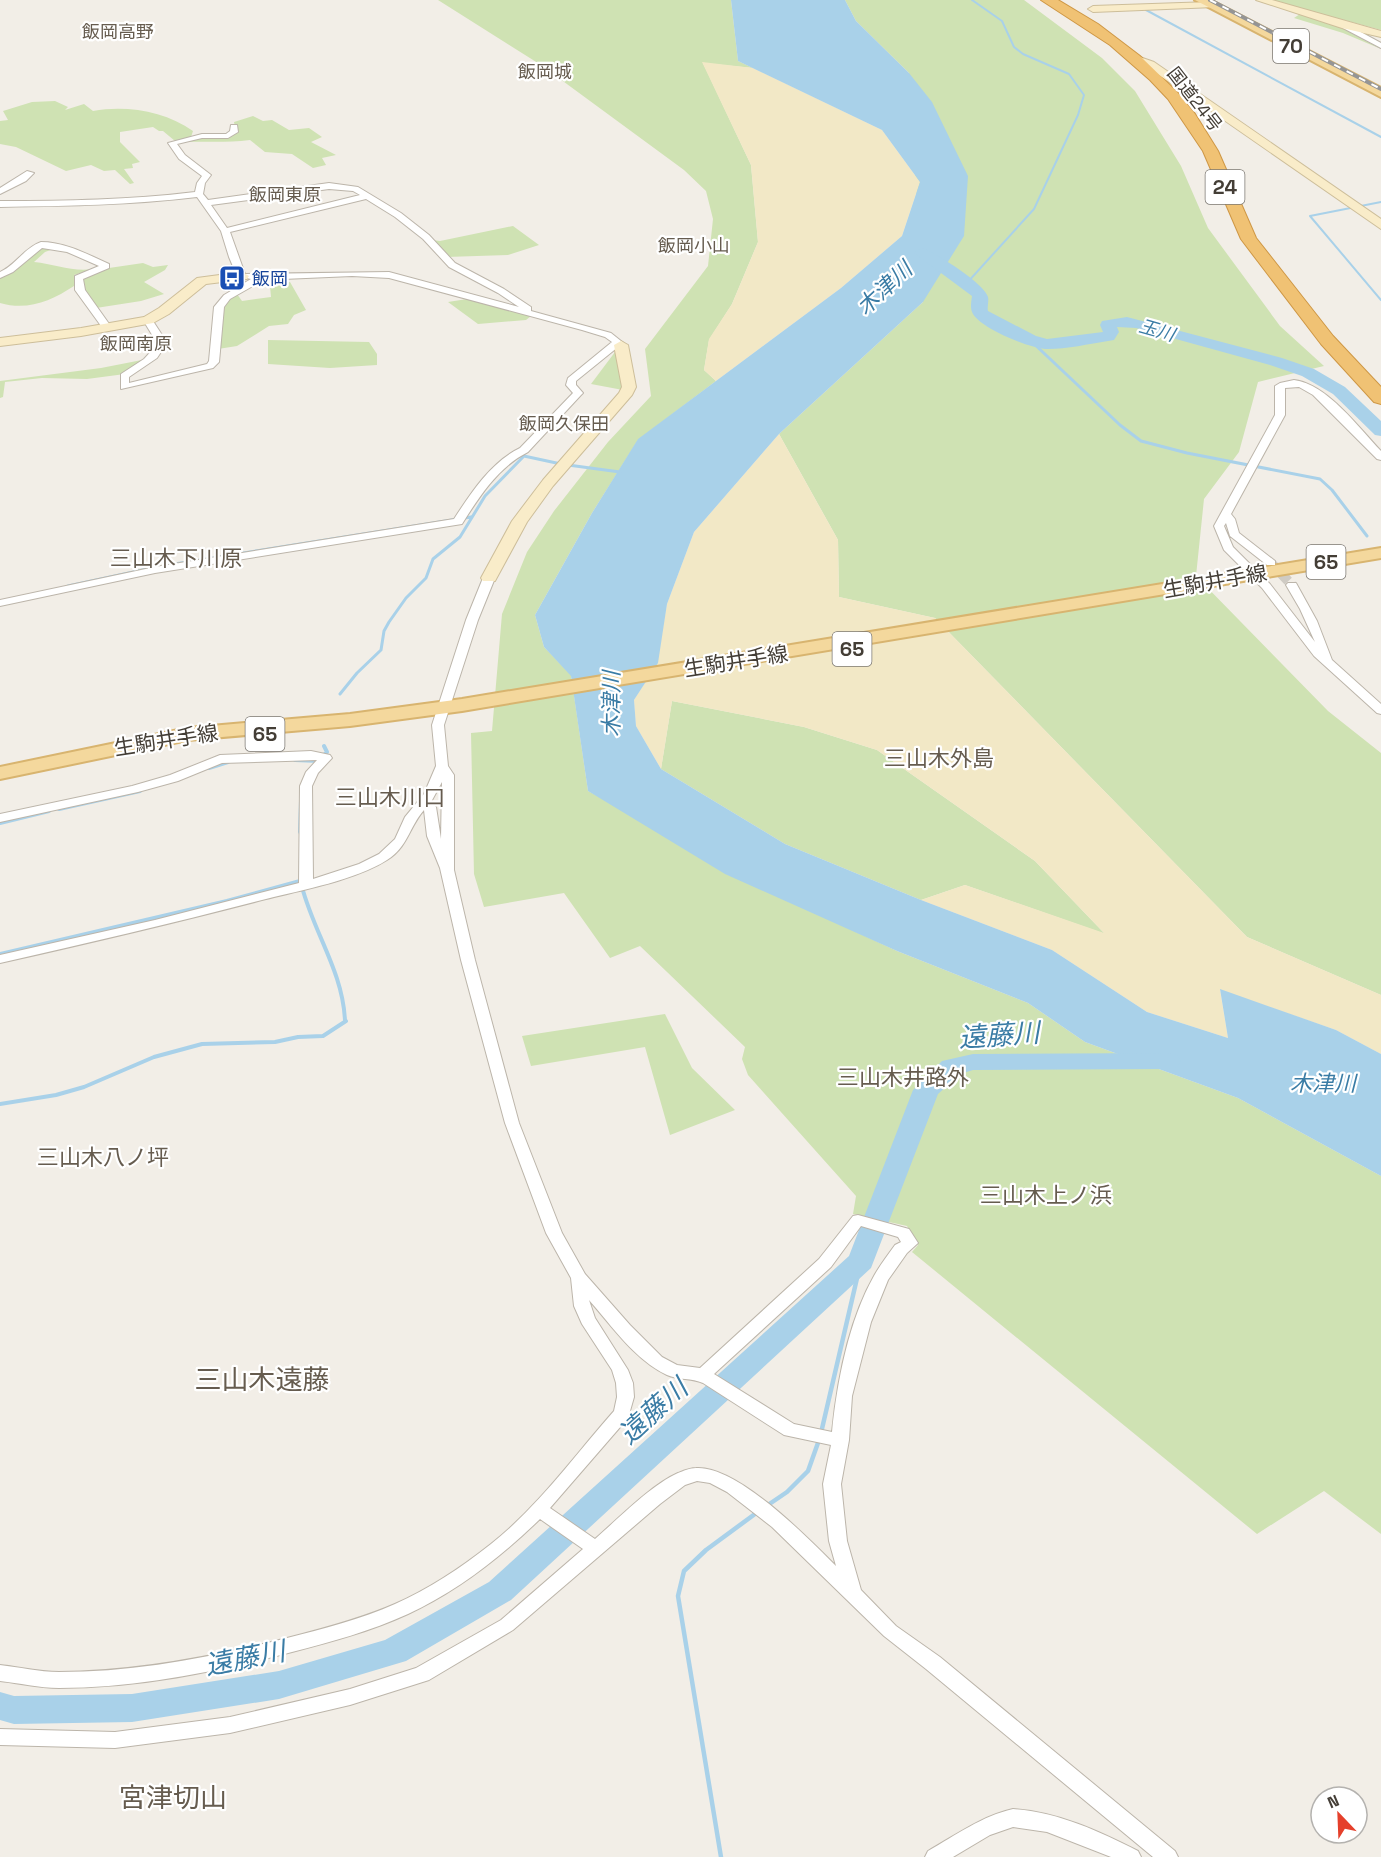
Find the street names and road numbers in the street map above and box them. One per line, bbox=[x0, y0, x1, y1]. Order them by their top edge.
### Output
road number: 70 bbox=[1273, 29, 1309, 63]
street label: 国道24号 bbox=[1163, 62, 1227, 136]
road number: 24 bbox=[1206, 170, 1244, 204]
road number: 65 bbox=[1306, 545, 1346, 579]
street label: 生駒井手線 bbox=[1161, 559, 1269, 603]
road number: 65 bbox=[832, 632, 872, 666]
street label: 生駒井手線 bbox=[682, 639, 790, 683]
road number: 65 bbox=[246, 717, 284, 751]
street label: 生駒井手線 bbox=[112, 718, 220, 762]

